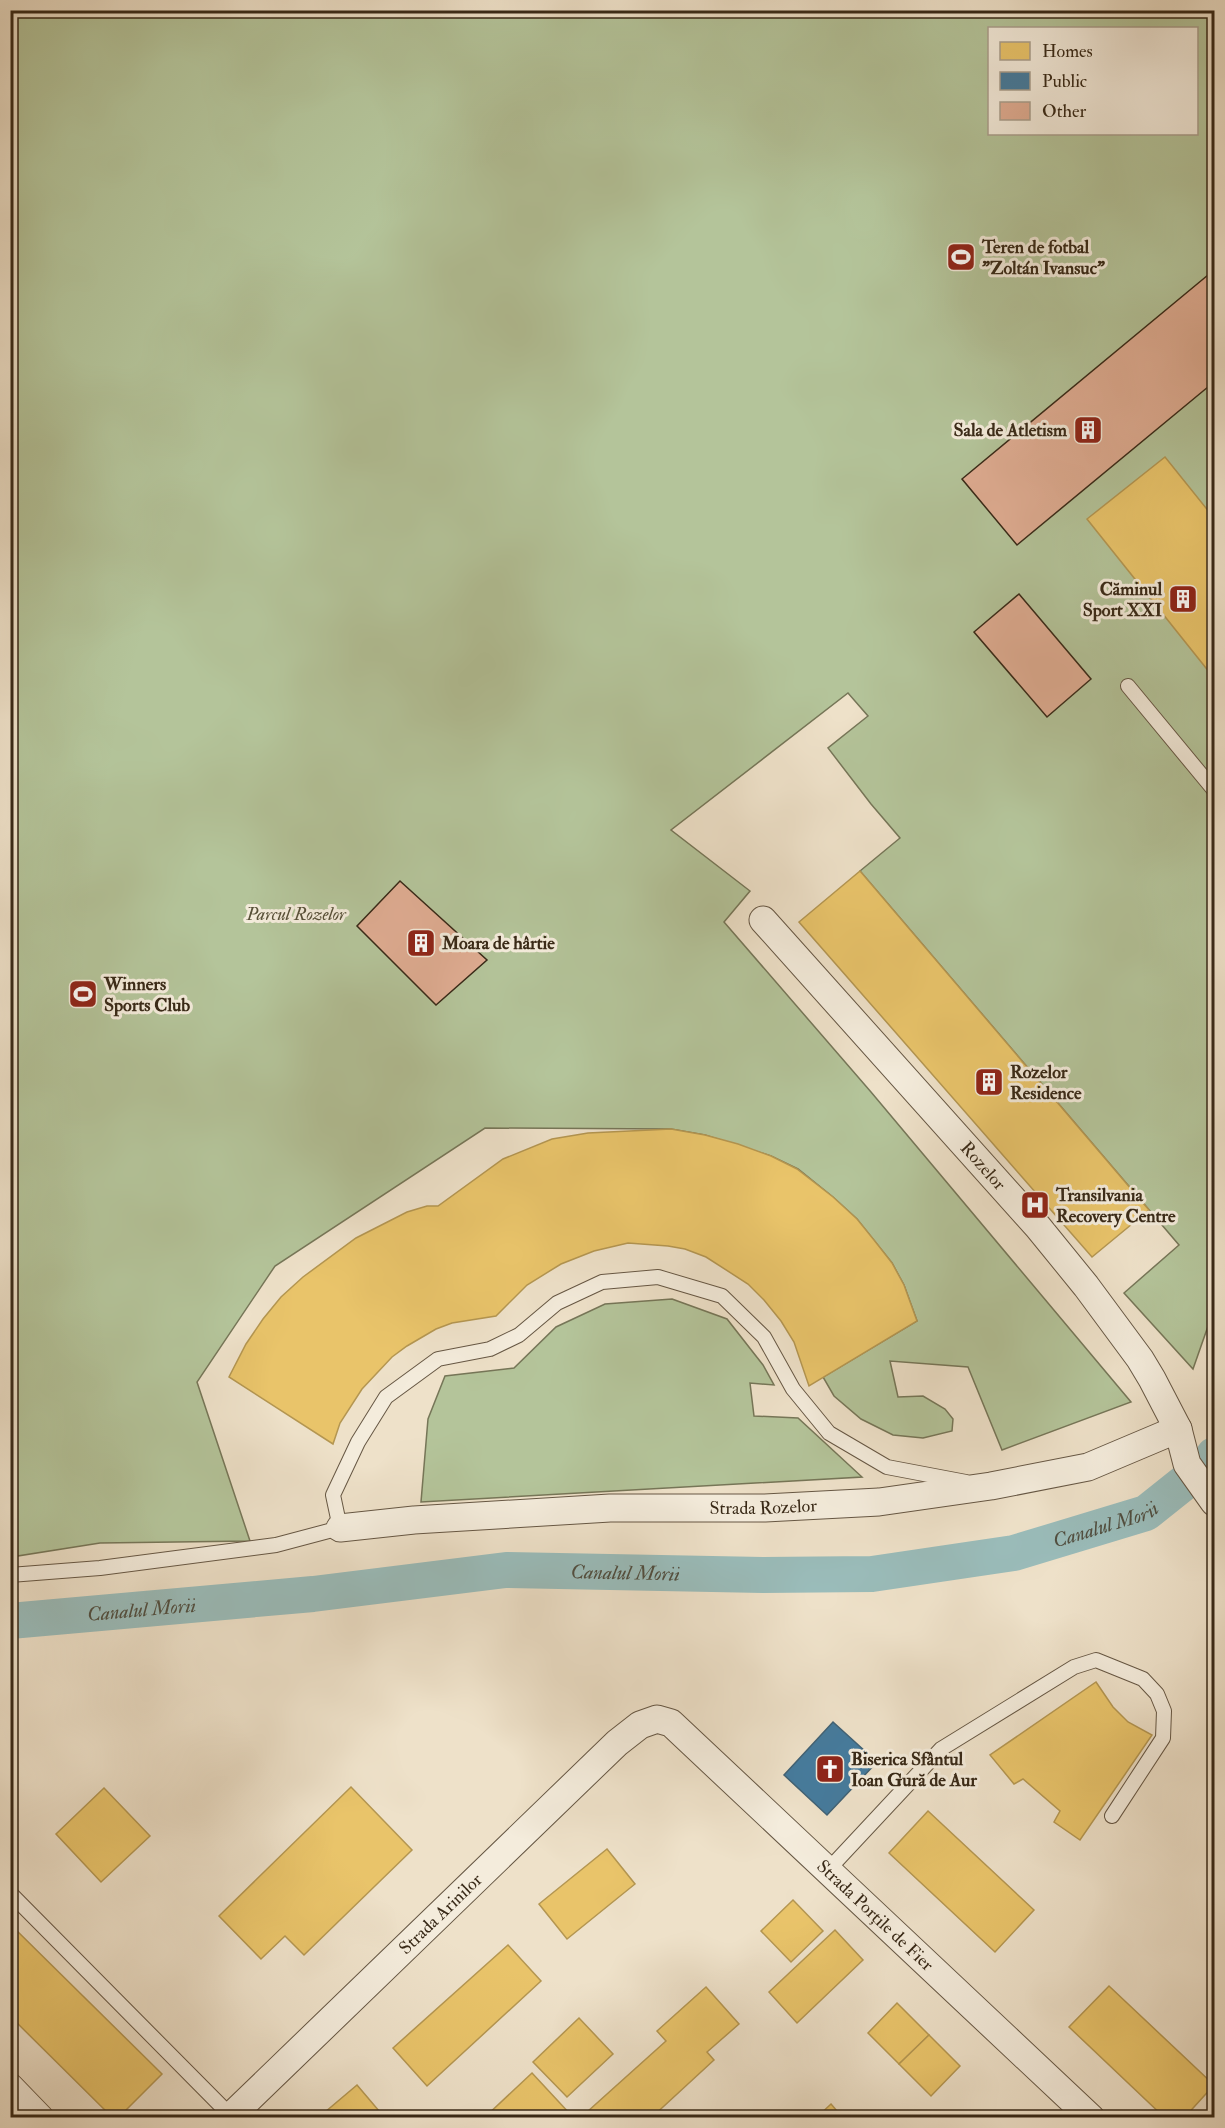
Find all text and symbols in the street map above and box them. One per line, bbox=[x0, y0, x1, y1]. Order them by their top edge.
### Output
legend bbox=[988, 27, 1198, 135]
text: Homes bbox=[1042, 40, 1093, 63]
text: Public bbox=[1042, 70, 1087, 93]
text: Other bbox=[1042, 100, 1086, 123]
place label: Teren de fotbal "Zoltán Ivansuc" bbox=[981, 236, 1105, 280]
sports icon: Teren de fotbal "Zoltán Ivansuc" bbox=[945, 241, 977, 273]
building icon: Sala de Atletism bbox=[1072, 414, 1104, 446]
place label: Sala de Atletism bbox=[954, 419, 1068, 442]
place label: Căminul Sport XXI bbox=[1083, 578, 1162, 622]
building icon: Căminul Sport XXI bbox=[1167, 583, 1199, 615]
park label: Parcul Rozelor bbox=[245, 903, 347, 926]
building icon: Moara de hârtie bbox=[405, 927, 437, 959]
place label: Moara de hârtie bbox=[441, 932, 555, 955]
place label: Winners Sports Club bbox=[103, 973, 190, 1017]
sports icon: Winners Sports Club bbox=[67, 978, 99, 1010]
place label: Rozelor Residence bbox=[1010, 1061, 1082, 1105]
building icon: Rozelor Residence bbox=[973, 1066, 1005, 1098]
street label: Rozelor bbox=[955, 1137, 1011, 1195]
place label: Transilvania Recovery Centre bbox=[1055, 1184, 1176, 1228]
hospital icon: Transilvania Recovery Centre bbox=[1019, 1189, 1051, 1221]
street label: Strada Rozelor bbox=[709, 1494, 818, 1520]
water label: Canalul Morii bbox=[1050, 1495, 1164, 1553]
water label: Canalul Morii bbox=[570, 1559, 681, 1586]
water label: Canalul Morii bbox=[86, 1592, 198, 1627]
place label: Biserica Sfântul Ioan Gură de Aur bbox=[851, 1748, 977, 1792]
church icon: Biserica Sfântul Ioan Gură de Aur bbox=[814, 1753, 846, 1785]
street label: Strada Porțile de Fier bbox=[812, 1855, 939, 1976]
street label: Strada Arinilor bbox=[394, 1868, 487, 1959]

